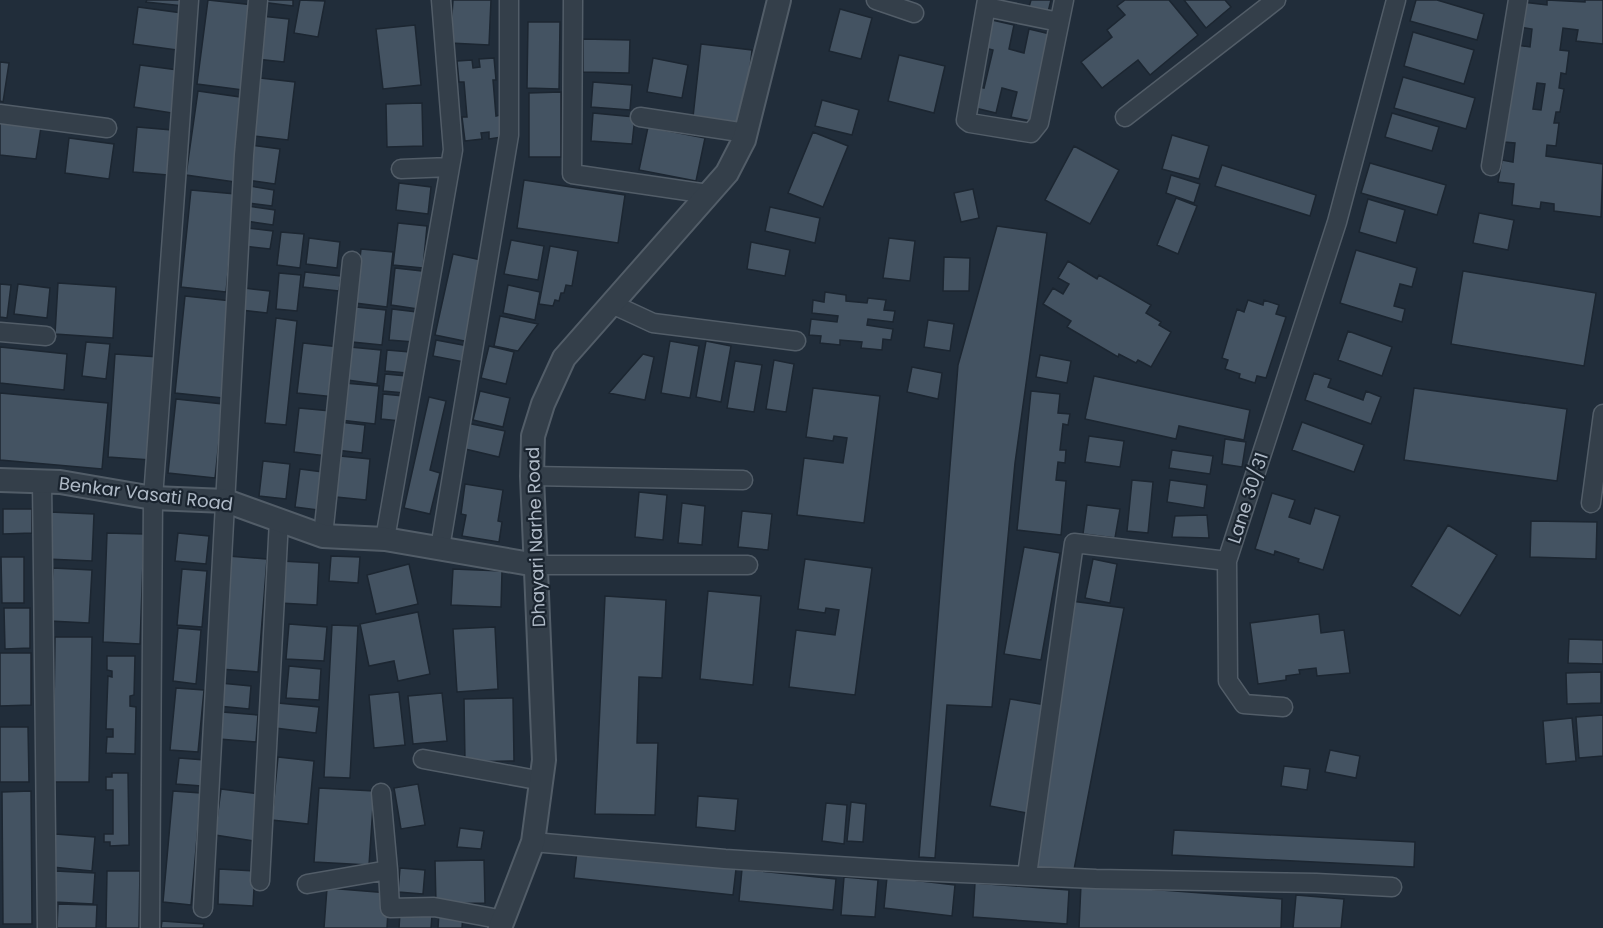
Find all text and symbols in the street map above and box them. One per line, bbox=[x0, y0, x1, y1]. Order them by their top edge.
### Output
street label: Dhayari Narhe Road bbox=[520, 446, 551, 628]
street label: Lane 30/31 bbox=[1221, 449, 1274, 547]
street label: Benkar Vasati Road bbox=[58, 470, 235, 517]

